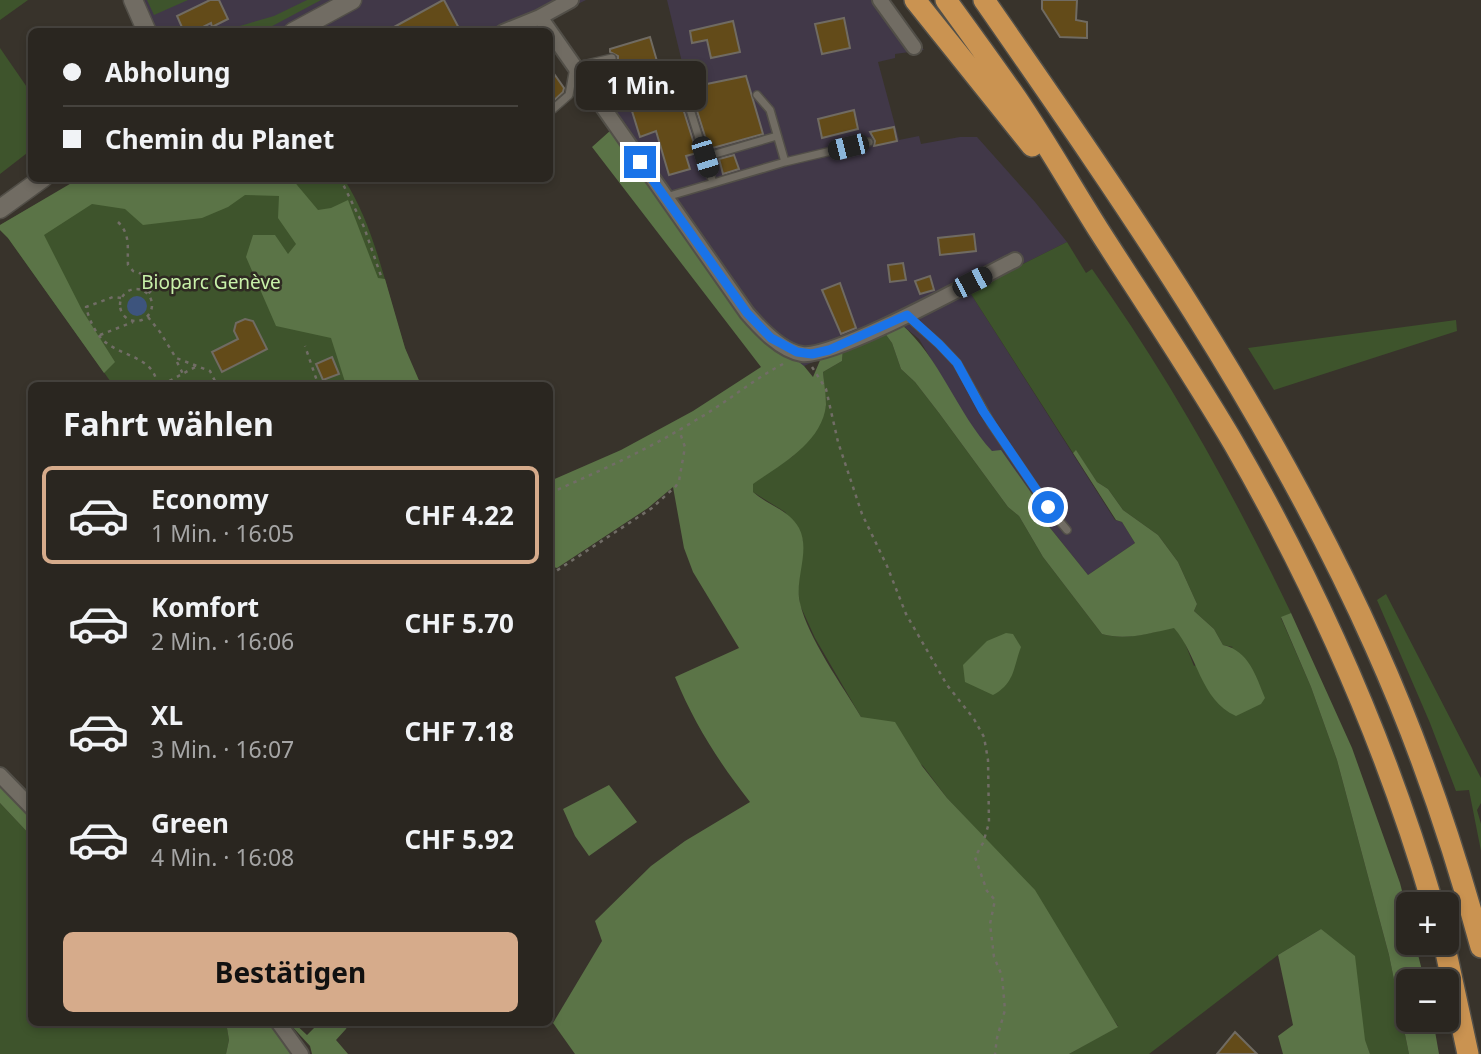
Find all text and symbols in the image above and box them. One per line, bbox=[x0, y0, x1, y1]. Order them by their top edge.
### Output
text: Abholung bbox=[105, 54, 231, 90]
callout: 1 Min. bbox=[575, 60, 705, 110]
text: 1 Min. bbox=[606, 69, 676, 101]
text: Chemin du Planet bbox=[105, 121, 334, 157]
car bbox=[826, 132, 871, 162]
car bbox=[689, 134, 722, 180]
route end bbox=[624, 146, 656, 178]
car bbox=[949, 263, 996, 301]
park label: Bioparc Genève bbox=[141, 269, 281, 295]
text: Fahrt wählen bbox=[63, 402, 274, 445]
text: Economy bbox=[151, 481, 269, 517]
icon: car bbox=[67, 484, 130, 547]
route start bbox=[1032, 491, 1064, 523]
text: CHF 4.22 bbox=[404, 497, 514, 533]
text: 1 Min. · 16:05 bbox=[151, 517, 294, 549]
text: Komfort bbox=[151, 589, 259, 625]
icon: car bbox=[67, 592, 130, 655]
text: CHF 5.70 bbox=[404, 605, 514, 641]
text: 2 Min. · 16:06 bbox=[151, 625, 294, 657]
text: XL bbox=[151, 697, 183, 733]
icon: car bbox=[67, 700, 130, 763]
text: CHF 7.18 bbox=[404, 713, 514, 749]
text: 3 Min. · 16:07 bbox=[151, 733, 294, 765]
text: Green bbox=[151, 805, 229, 841]
icon: car bbox=[67, 808, 130, 871]
text: CHF 5.92 bbox=[404, 821, 514, 857]
text: 4 Min. · 16:08 bbox=[151, 841, 294, 873]
map controls bbox=[1396, 892, 1459, 1032]
button: + bbox=[1396, 892, 1459, 955]
button: Bestätigen bbox=[63, 932, 518, 1012]
button: − bbox=[1396, 969, 1459, 1032]

